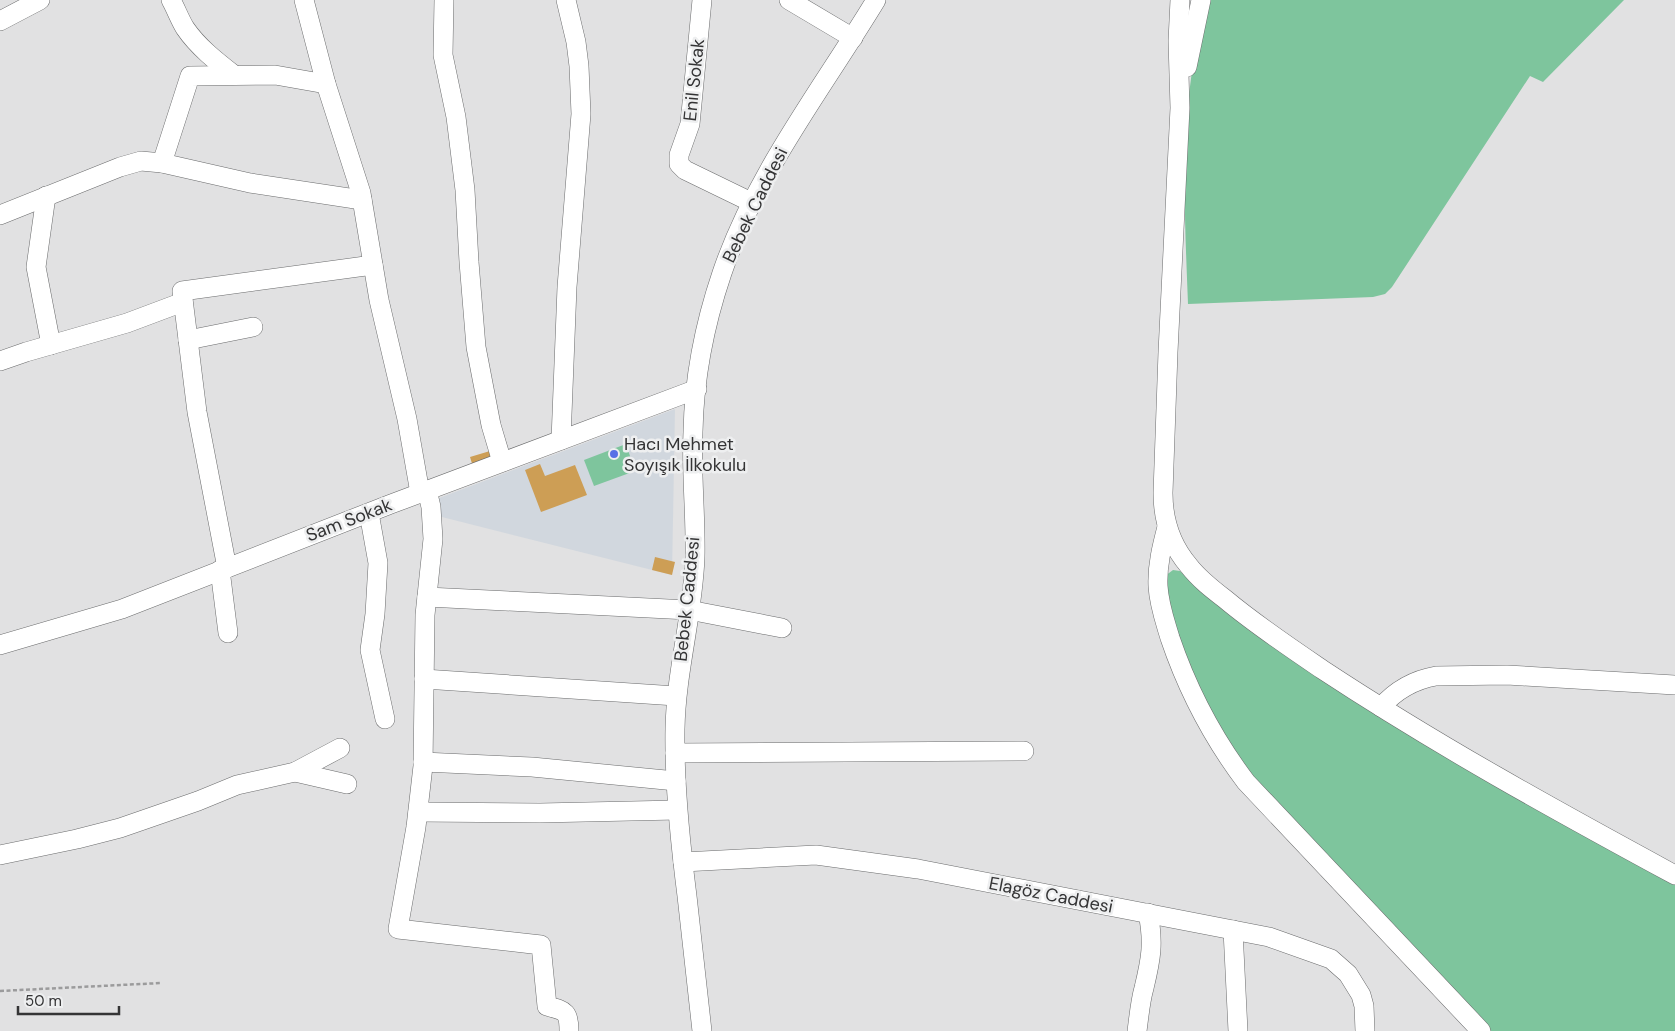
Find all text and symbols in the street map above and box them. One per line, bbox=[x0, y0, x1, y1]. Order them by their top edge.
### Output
street label: Enil Sokak bbox=[678, 38, 710, 122]
street label: Bebek Caddesi bbox=[717, 143, 793, 267]
place label: Hacı Mehmet Soyışık İlkokulu bbox=[624, 432, 746, 477]
marker: Hacı Mehmet Soyışık İlkokulu bbox=[608, 448, 620, 460]
street label: Sam Sokak bbox=[303, 493, 395, 547]
street label: Bebek Caddesi bbox=[669, 535, 705, 663]
street label: Elagöz Caddesi bbox=[987, 871, 1115, 919]
scale bar bbox=[18, 984, 119, 1016]
text: 50 m bbox=[25, 991, 62, 1011]

